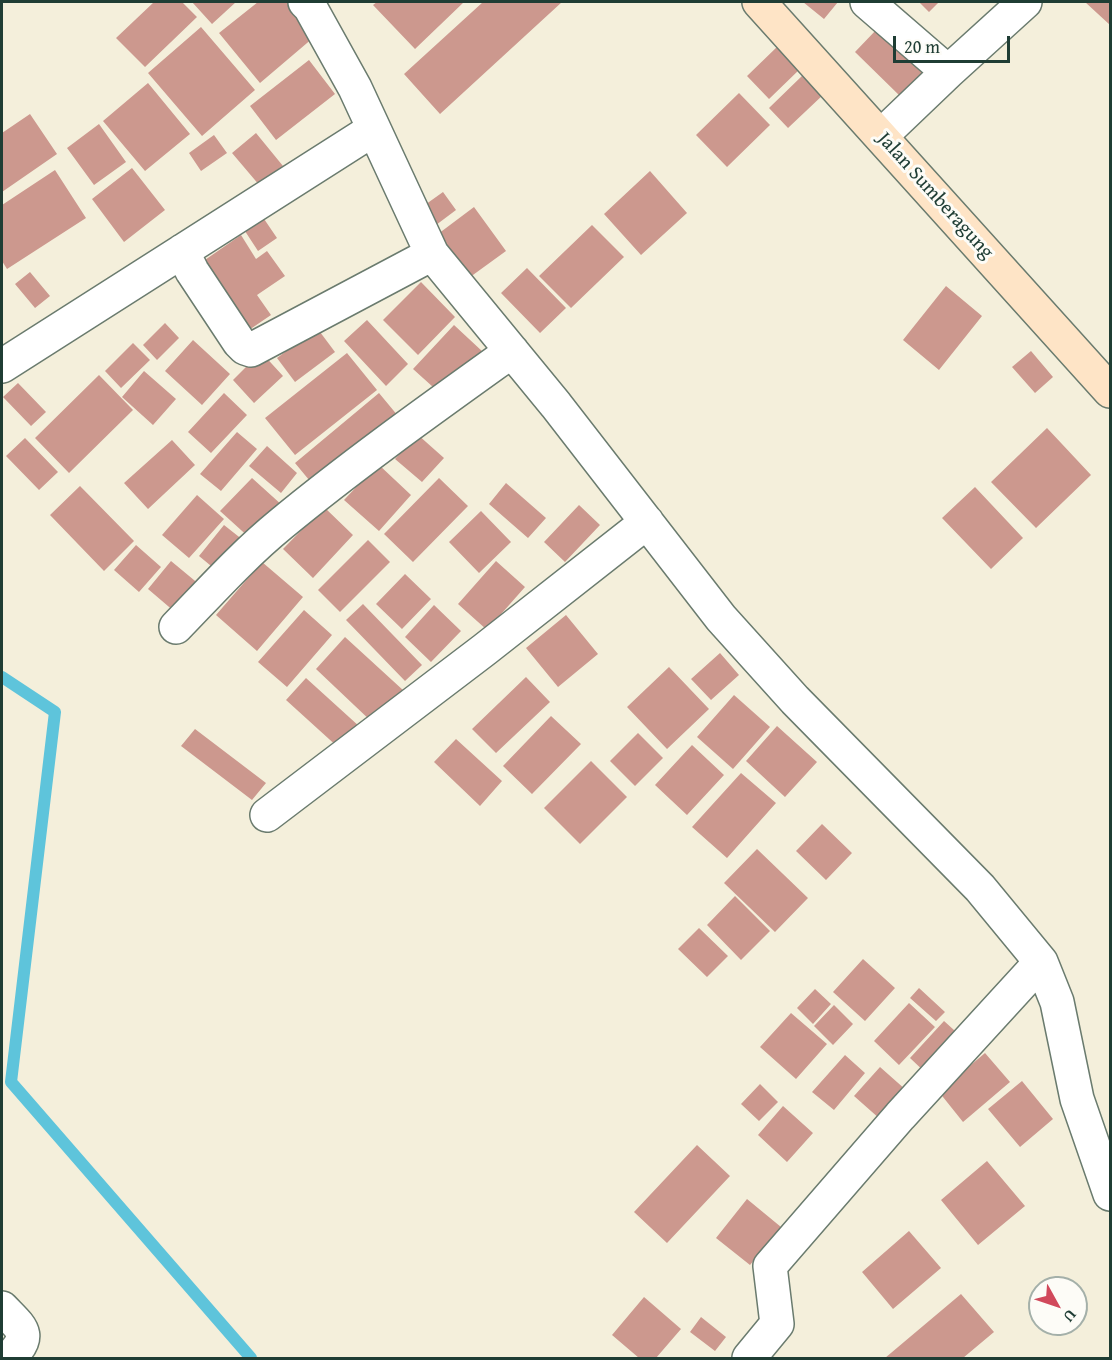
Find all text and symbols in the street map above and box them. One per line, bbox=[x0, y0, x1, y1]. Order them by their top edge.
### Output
scale bar bbox=[896, 24, 1013, 62]
text: 20 m bbox=[904, 33, 940, 60]
street label: Jalan Sumberagung bbox=[872, 128, 998, 264]
north arrow bbox=[1028, 1276, 1088, 1336]
text: U bbox=[1058, 1304, 1083, 1328]

